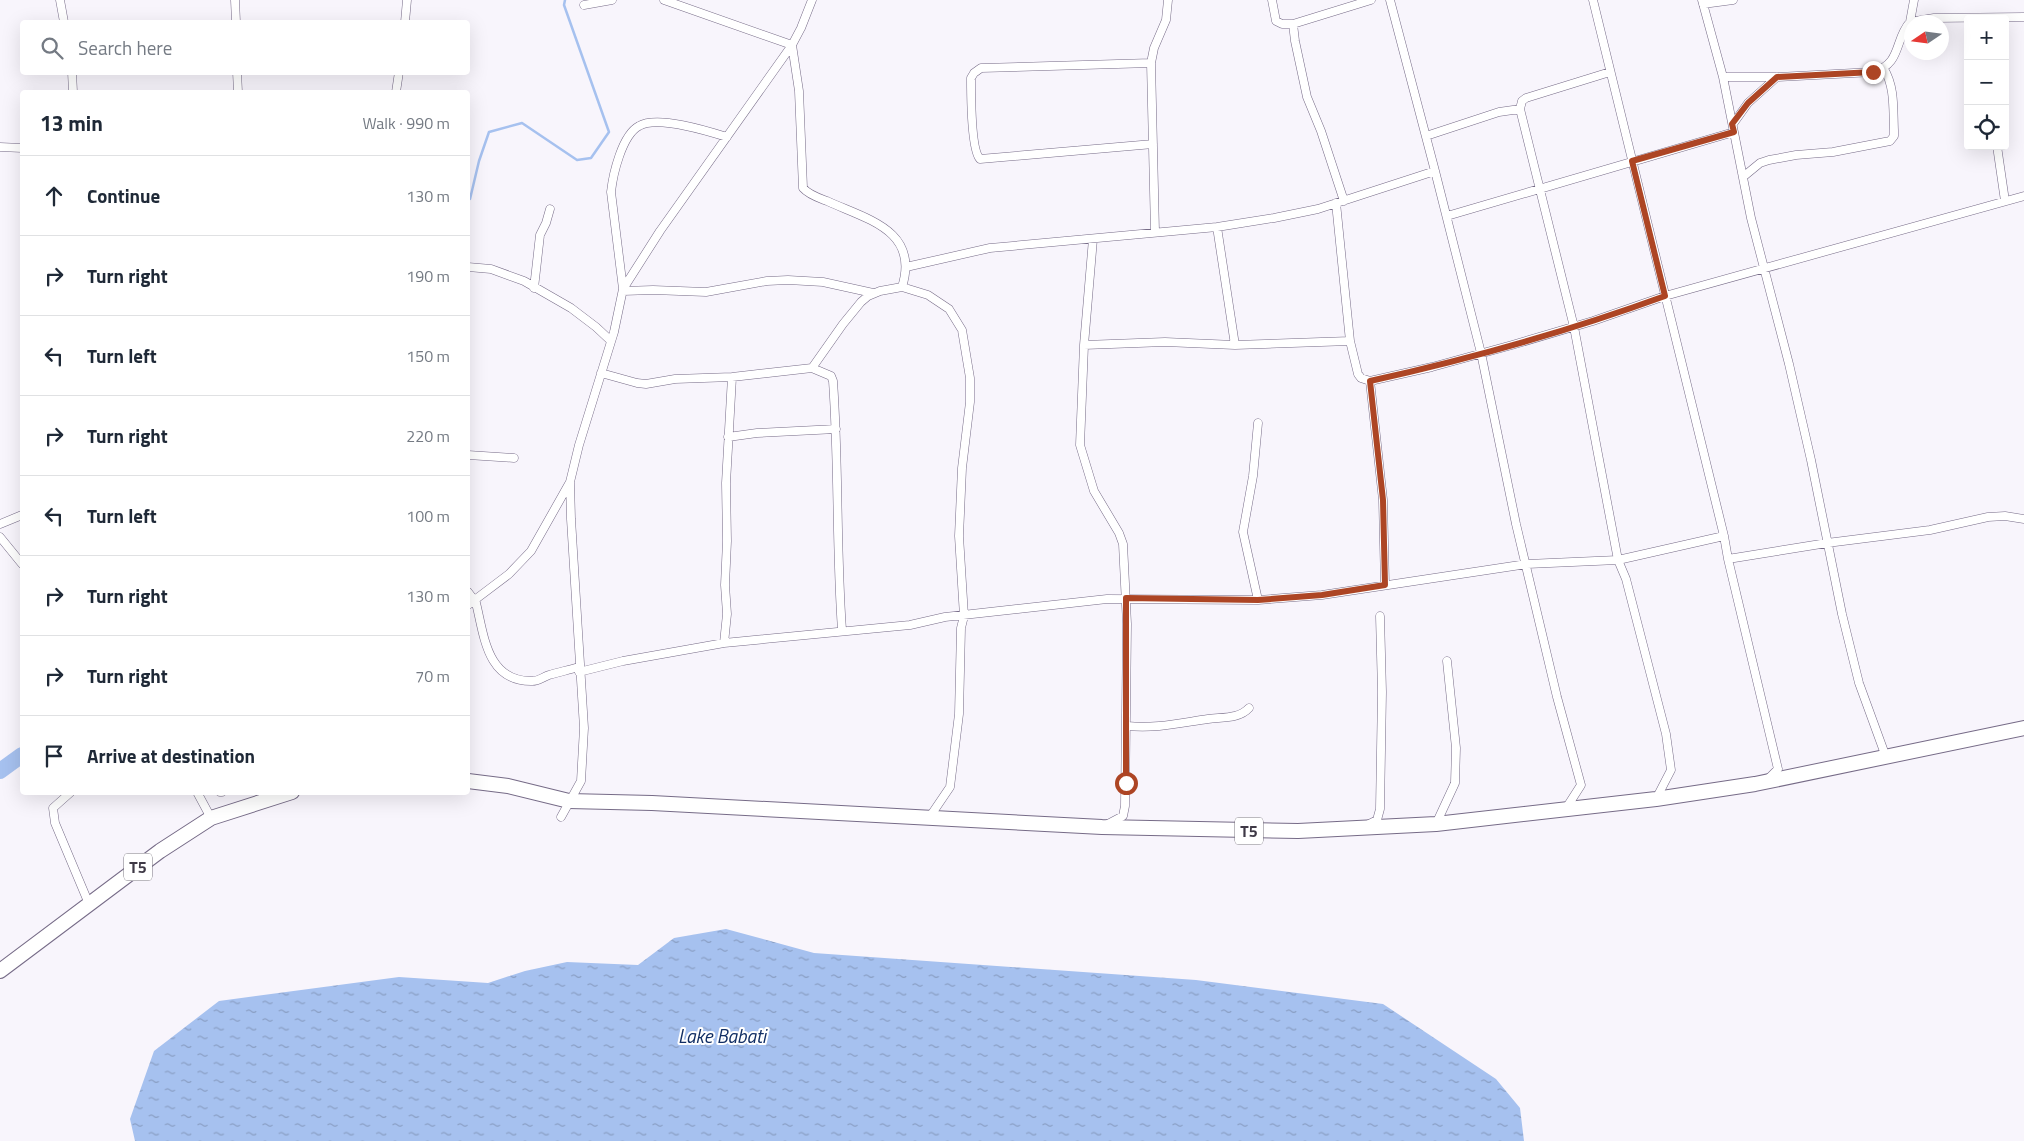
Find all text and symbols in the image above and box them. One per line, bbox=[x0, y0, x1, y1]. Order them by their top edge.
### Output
north arrow bbox=[1904, 15, 1949, 60]
map controls bbox=[1964, 15, 2009, 150]
button: + bbox=[1964, 15, 2009, 60]
search box bbox=[20, 20, 470, 75]
text: Search here bbox=[78, 33, 172, 62]
icon: search bbox=[38, 34, 66, 62]
button: − bbox=[1964, 60, 2009, 105]
route end bbox=[1862, 61, 1885, 84]
button: locate bbox=[1964, 105, 2009, 150]
text: 13 min bbox=[40, 107, 103, 139]
text: Walk · 990 m bbox=[362, 111, 450, 135]
text: Continue bbox=[87, 181, 160, 210]
icon: ahead bbox=[40, 182, 68, 210]
text: 130 m bbox=[406, 184, 450, 208]
text: Turn right bbox=[87, 261, 168, 290]
icon: right bbox=[40, 262, 68, 290]
text: 190 m bbox=[406, 264, 450, 288]
text: Turn left bbox=[87, 341, 157, 370]
icon: left bbox=[40, 342, 68, 370]
text: 150 m bbox=[406, 344, 450, 368]
text: Turn right bbox=[87, 421, 168, 450]
icon: right bbox=[40, 422, 68, 450]
text: 220 m bbox=[406, 424, 450, 448]
text: Turn left bbox=[87, 501, 157, 530]
icon: left bbox=[40, 502, 68, 530]
text: 100 m bbox=[406, 504, 450, 528]
text: Turn right bbox=[87, 581, 168, 610]
icon: right bbox=[40, 582, 68, 610]
text: 130 m bbox=[406, 584, 450, 608]
text: Turn right bbox=[87, 661, 168, 690]
icon: right bbox=[40, 662, 68, 690]
text: 70 m bbox=[415, 664, 450, 688]
text: Arrive at destination bbox=[87, 741, 255, 770]
icon: arrive bbox=[40, 742, 68, 770]
route start bbox=[1115, 772, 1138, 795]
road number: T5 bbox=[1235, 818, 1263, 844]
road number: T5 bbox=[124, 854, 152, 880]
water label: Lake Babati bbox=[678, 1021, 768, 1050]

